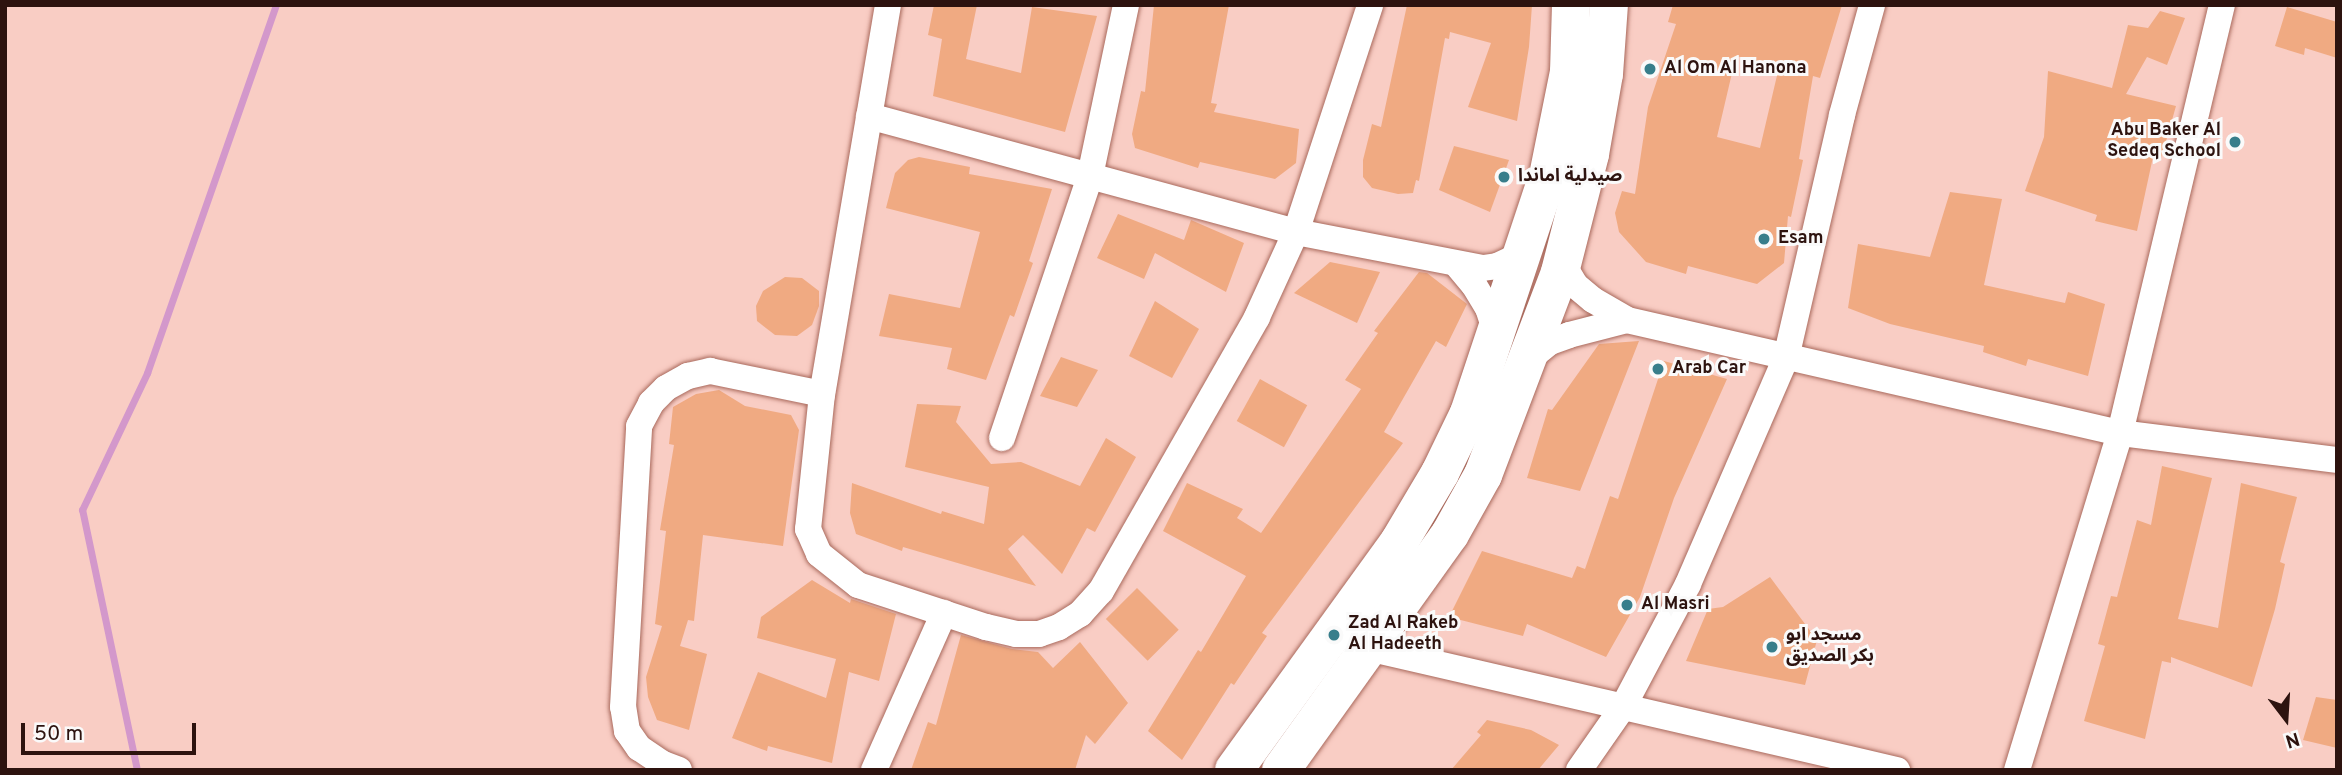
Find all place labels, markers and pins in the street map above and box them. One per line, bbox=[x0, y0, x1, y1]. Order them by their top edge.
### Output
place label: Al Om Al Hanona bbox=[1664, 58, 1807, 80]
marker: Al Om Al Hanona bbox=[1642, 61, 1658, 77]
place label: Abu Baker Al Sedeq School bbox=[2107, 121, 2221, 164]
marker: Abu Baker Al Sedeq School bbox=[2227, 134, 2243, 150]
place label: صيدلية اماندا bbox=[1518, 166, 1622, 188]
marker: صيدلية اماندا bbox=[1496, 169, 1512, 185]
place label: Esam bbox=[1778, 228, 1824, 250]
marker: Esam bbox=[1756, 231, 1772, 247]
place label: Arab Car bbox=[1672, 358, 1746, 380]
marker: Arab Car bbox=[1650, 361, 1666, 377]
place label: Al Masri bbox=[1641, 594, 1710, 616]
marker: Al Masri bbox=[1619, 597, 1635, 613]
place label: Zad Al Rakeb Al Hadeeth bbox=[1348, 614, 1459, 656]
place label: مسجد ابو بكر الصديق bbox=[1786, 626, 1874, 668]
marker: Zad Al Rakeb Al Hadeeth bbox=[1326, 627, 1342, 643]
marker: مسجد ابو بكر الصديق bbox=[1764, 639, 1780, 655]

